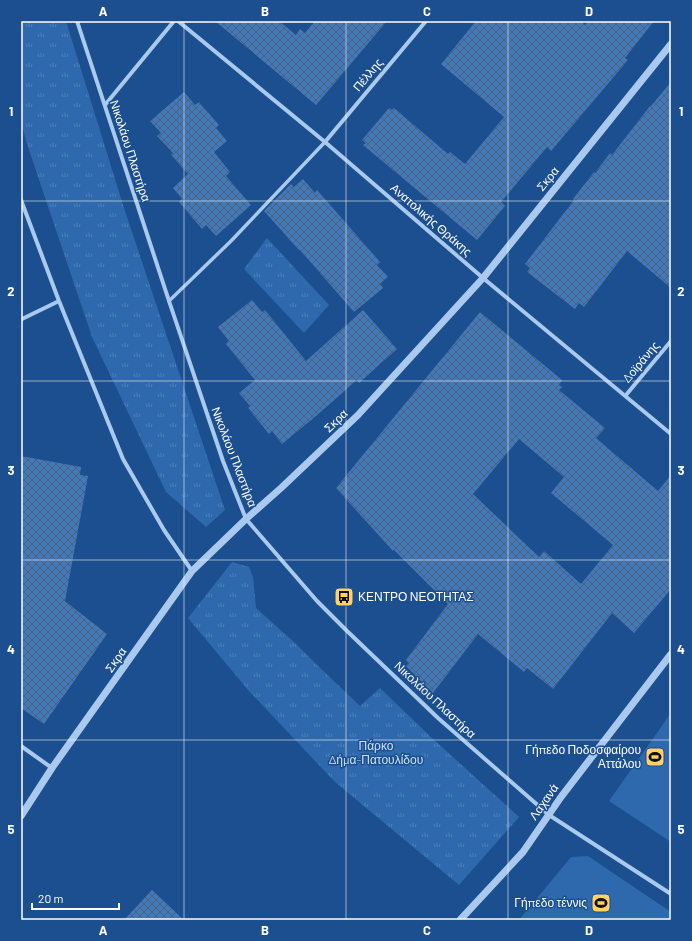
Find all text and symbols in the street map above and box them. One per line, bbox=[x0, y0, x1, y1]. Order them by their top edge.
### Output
text: A bbox=[99, 3, 108, 19]
text: B bbox=[261, 3, 269, 19]
text: C bbox=[423, 3, 431, 19]
text: D bbox=[585, 3, 593, 19]
street label: Πέλλης bbox=[350, 55, 386, 94]
street label: Νικολάου Πλαστήρα bbox=[107, 98, 154, 204]
text: 1 bbox=[9, 103, 13, 119]
text: 1 bbox=[679, 103, 683, 119]
street label: Σκρα bbox=[533, 163, 562, 194]
street label: Ανατολικής Θράκης bbox=[388, 180, 475, 259]
text: 2 bbox=[7, 283, 15, 299]
text: 2 bbox=[677, 283, 685, 299]
street label: Δοϊράνης bbox=[619, 338, 662, 385]
street label: Νικολάου Πλαστήρα bbox=[208, 405, 260, 509]
street label: Σκρα bbox=[321, 406, 351, 435]
text: 3 bbox=[7, 462, 15, 478]
text: 3 bbox=[677, 462, 685, 478]
bus stop icon: ΚΕΝΤΡΟ ΝΕΟΤΗΤΑΣ bbox=[333, 586, 355, 608]
place label: ΚΕΝΤΡΟ ΝΕΟΤΗΤΑΣ bbox=[358, 589, 474, 603]
text: 4 bbox=[7, 641, 15, 657]
text: 4 bbox=[677, 641, 685, 657]
street label: Σκρα bbox=[102, 644, 130, 675]
street label: Νικολάου Πλαστήρα bbox=[391, 658, 479, 741]
park label: Πάρκο Δήμα-Πατουλίδου bbox=[329, 738, 423, 767]
place label: Γήπεδο Ποδοσφαίρου Αττάλου bbox=[525, 742, 641, 770]
sports icon: Γήπεδο Ποδοσφαίρου Αττάλου bbox=[644, 746, 666, 768]
street label: Λαχανά bbox=[526, 781, 561, 823]
text: 5 bbox=[7, 821, 15, 837]
text: 5 bbox=[677, 821, 685, 837]
scale bar bbox=[32, 885, 119, 911]
text: 20 m bbox=[38, 891, 64, 905]
sports icon: Γήπεδο τέννις bbox=[590, 892, 612, 914]
place label: Γήπεδο τέννις bbox=[514, 895, 587, 910]
text: A bbox=[99, 922, 108, 938]
text: B bbox=[261, 922, 269, 938]
text: C bbox=[423, 922, 431, 938]
text: D bbox=[585, 922, 593, 938]

